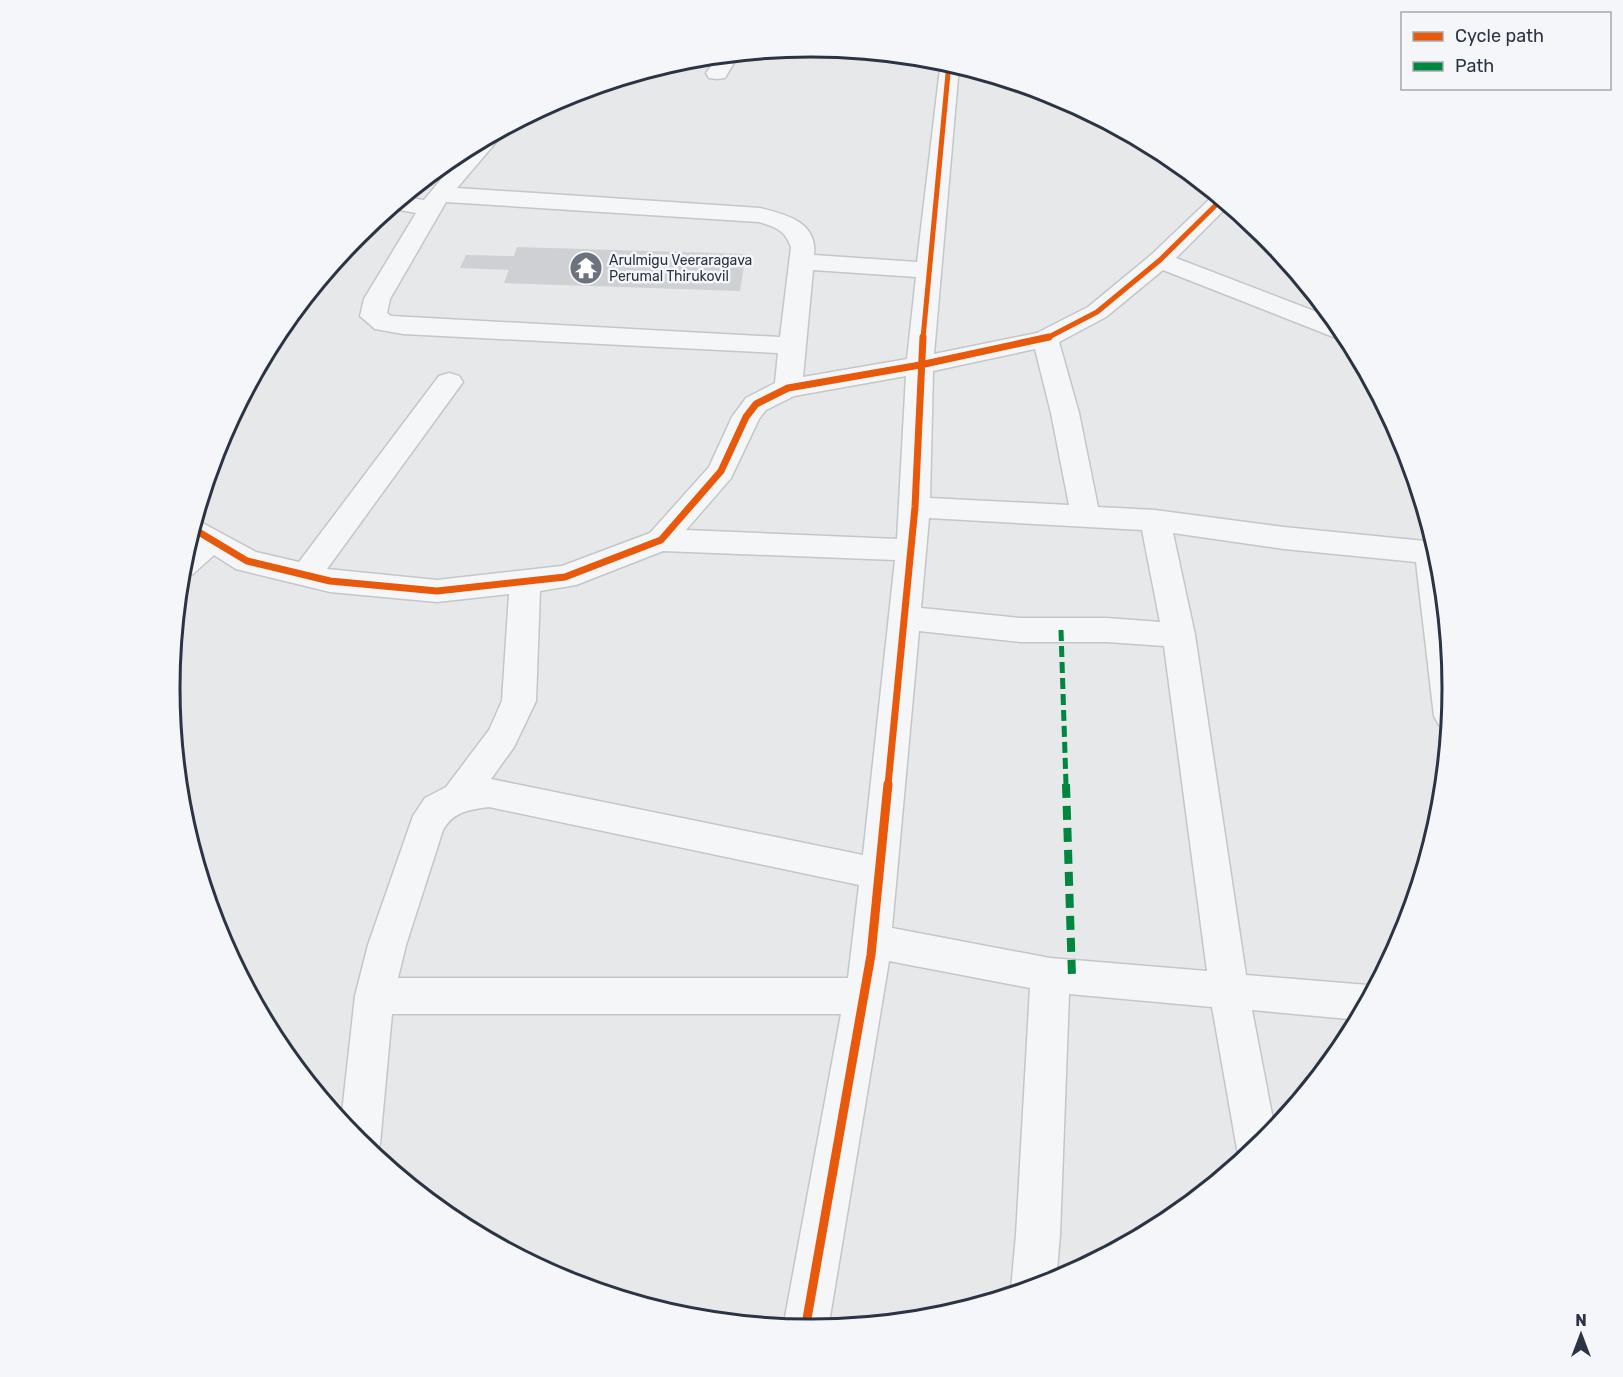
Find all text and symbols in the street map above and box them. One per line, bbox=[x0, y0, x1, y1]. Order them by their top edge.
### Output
legend bbox=[1401, 12, 1611, 90]
text: Cycle path bbox=[1455, 25, 1544, 47]
text: Path bbox=[1455, 55, 1494, 77]
temple icon: Arulmigu Veeraragava Perumal Thirukovil bbox=[568, 250, 604, 286]
place label: Arulmigu Veeraragava Perumal Thirukovil bbox=[609, 252, 752, 285]
north arrow bbox=[1551, 1305, 1611, 1365]
text: N bbox=[1575, 1311, 1587, 1330]

